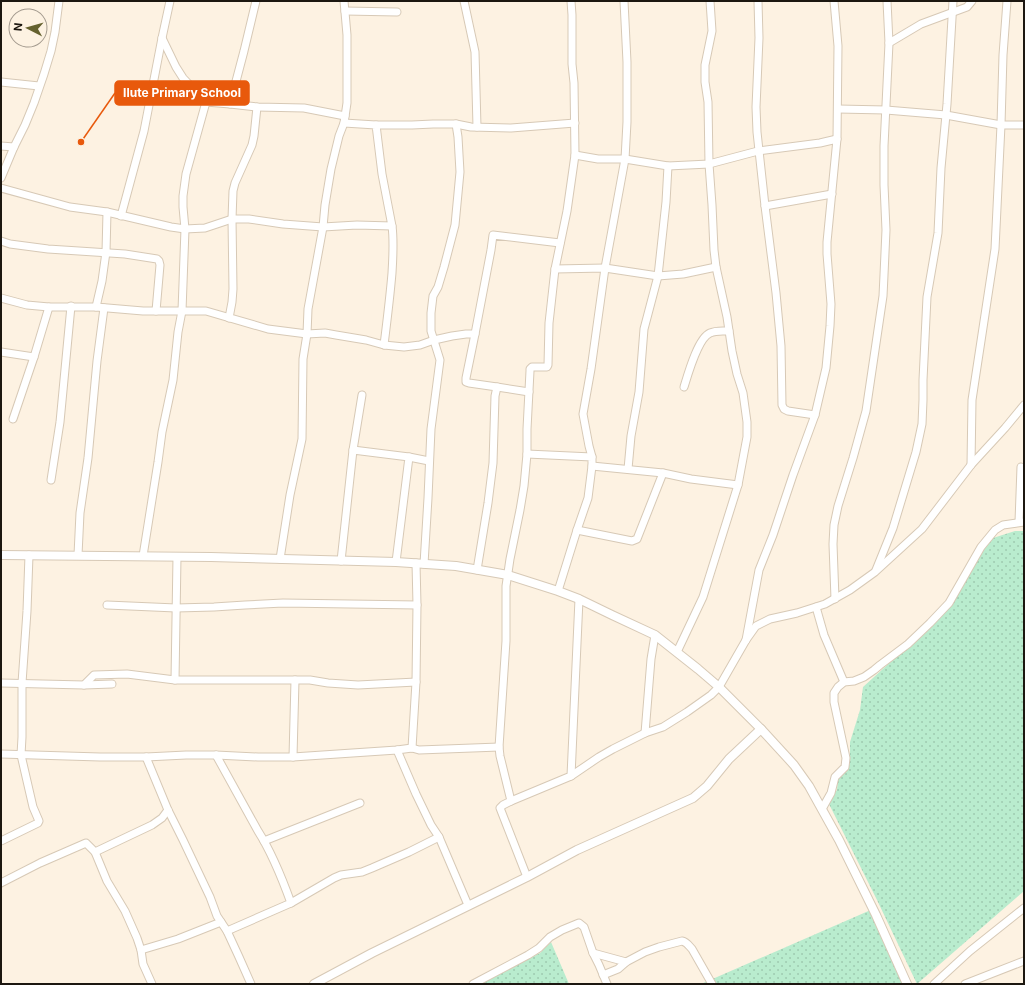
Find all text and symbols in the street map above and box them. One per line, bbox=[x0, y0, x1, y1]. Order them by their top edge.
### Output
north arrow bbox=[8, 8, 48, 48]
text: N bbox=[11, 22, 25, 32]
callout: Ilute Primary School bbox=[115, 81, 249, 105]
text: Ilute Primary School bbox=[123, 85, 241, 100]

